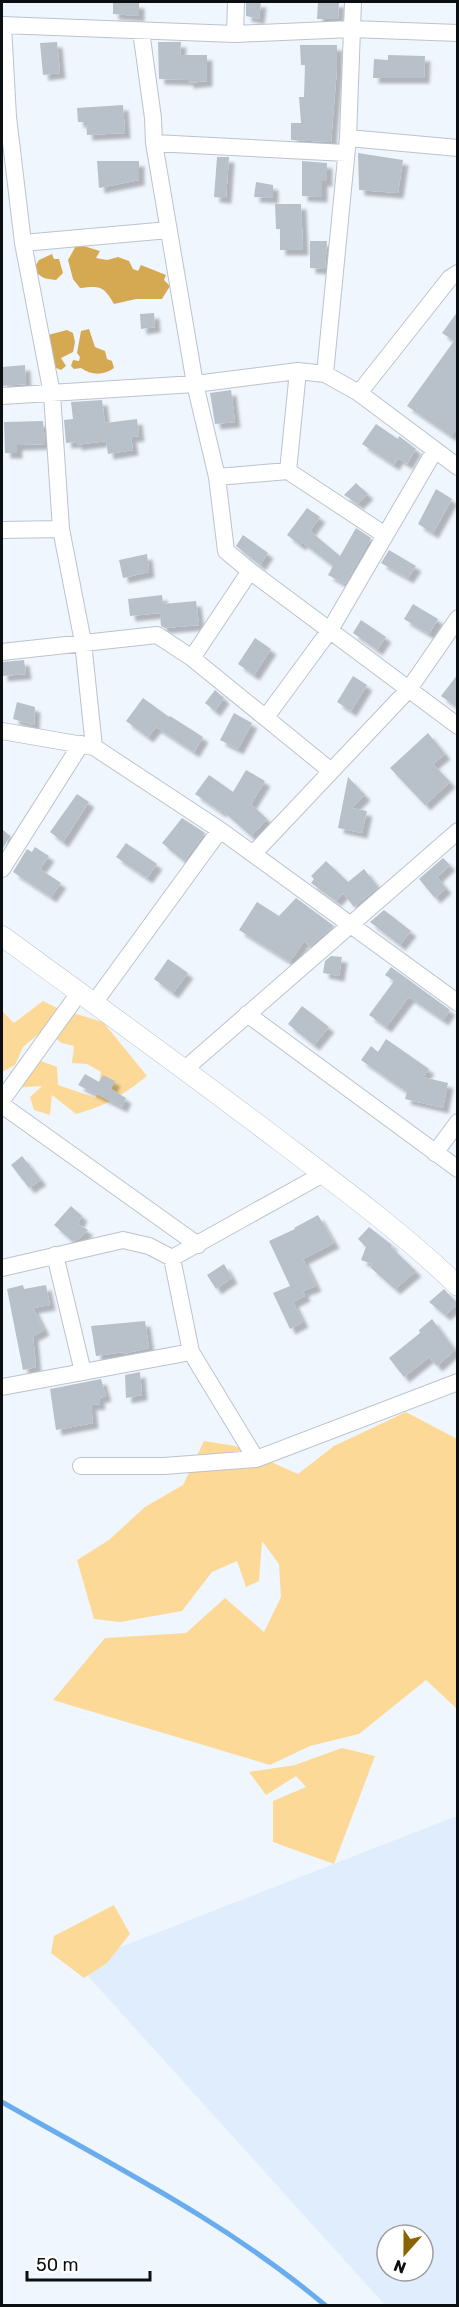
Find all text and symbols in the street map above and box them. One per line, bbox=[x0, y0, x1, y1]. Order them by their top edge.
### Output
north arrow bbox=[375, 2223, 435, 2283]
scale bar bbox=[27, 2244, 150, 2282]
text: 50 m bbox=[36, 2254, 79, 2276]
text: N bbox=[391, 2256, 409, 2277]

